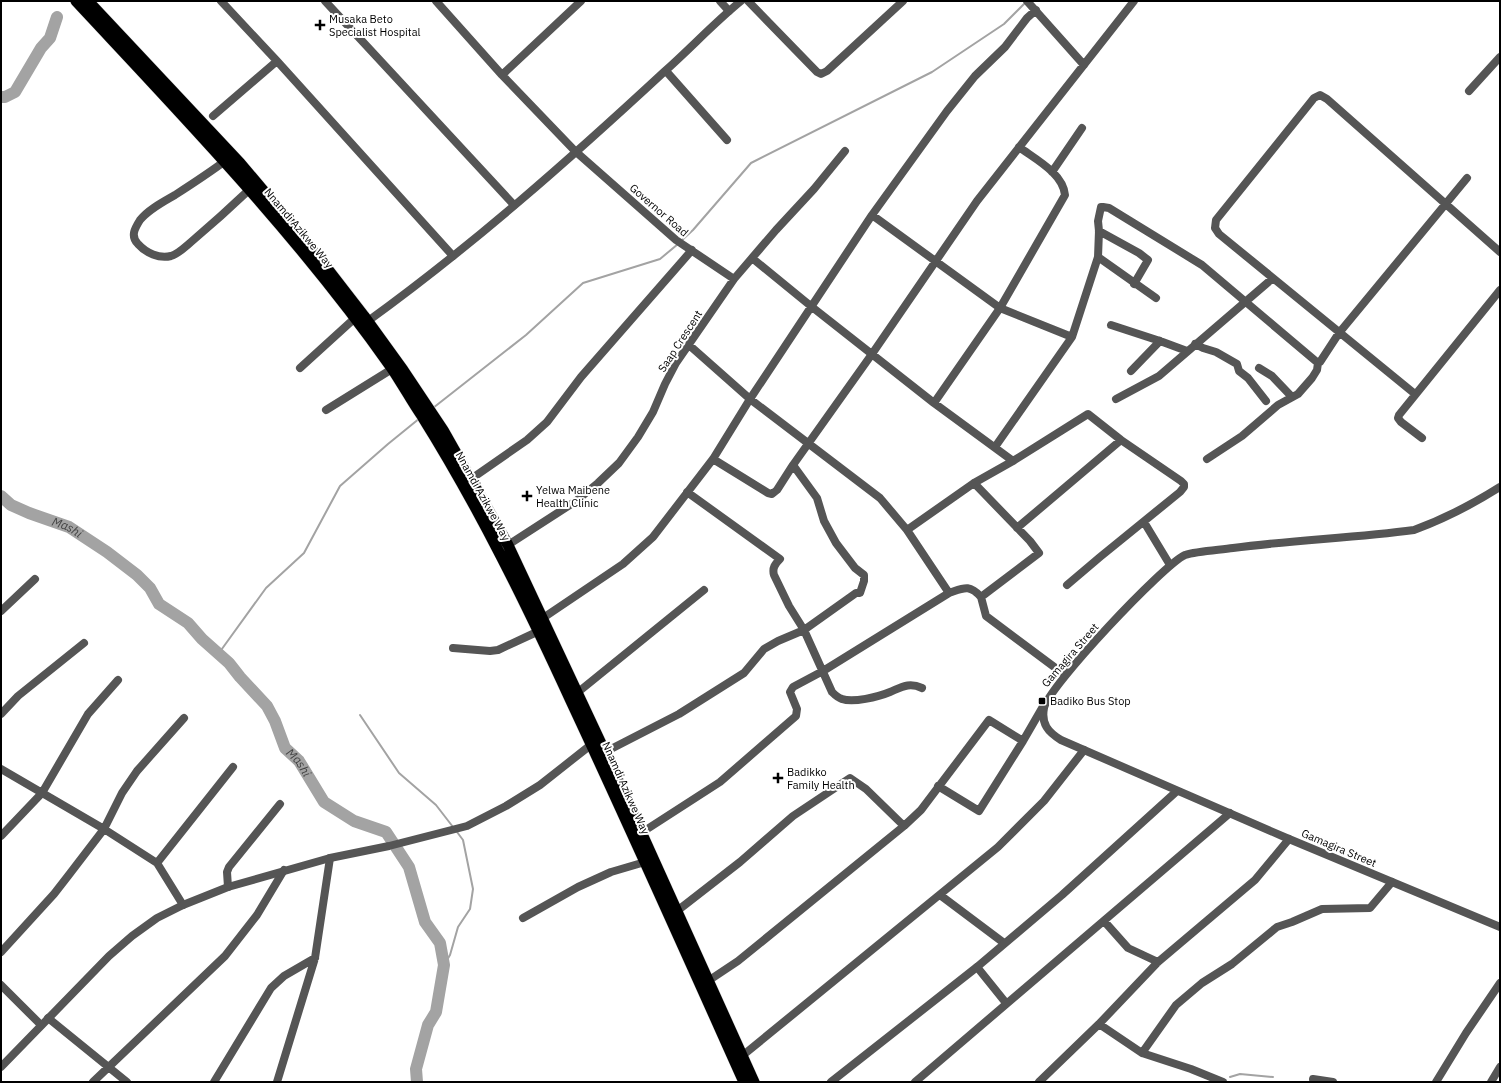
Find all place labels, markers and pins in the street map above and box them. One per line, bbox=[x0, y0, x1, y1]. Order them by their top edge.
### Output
place label: Musaka Beto Specialist Hospital bbox=[329, 12, 421, 39]
marker: Musaka Beto Specialist Hospital bbox=[314, 19, 326, 31]
place label: Yelwa Maibene Health Clinic bbox=[536, 483, 610, 510]
marker: Yelwa Maibene Health Clinic bbox=[521, 490, 533, 502]
place label: Badiko Bus Stop bbox=[1050, 694, 1131, 708]
marker: Badiko Bus Stop bbox=[1037, 696, 1047, 706]
place label: Badikko Family Health bbox=[787, 765, 855, 792]
marker: Badikko Family Health bbox=[772, 772, 784, 784]

